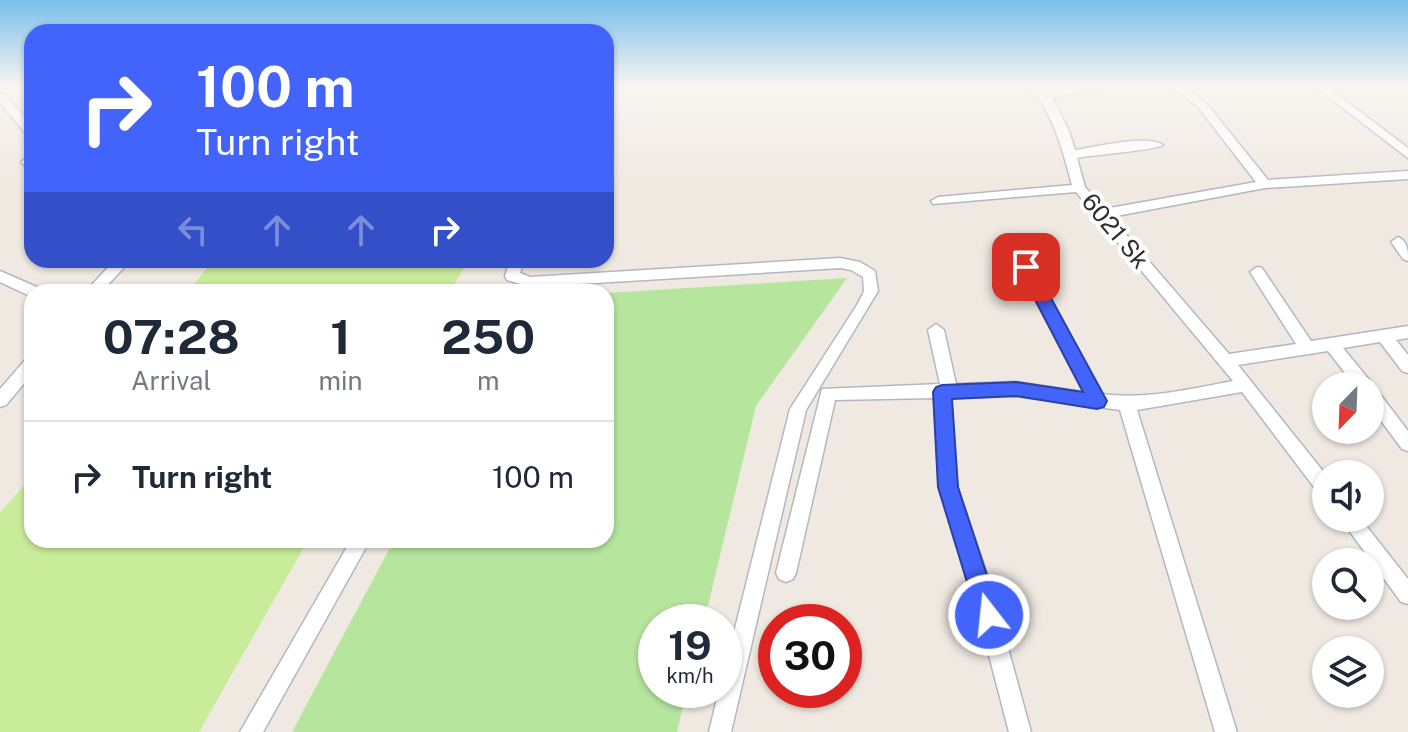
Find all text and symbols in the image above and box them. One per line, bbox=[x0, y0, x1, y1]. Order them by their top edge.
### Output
text: 100 m bbox=[196, 54, 355, 120]
icon: right bbox=[64, 56, 168, 160]
text: Turn right bbox=[196, 121, 359, 163]
street label: 6021 Sk bbox=[1076, 187, 1155, 273]
icon: left bbox=[171, 208, 215, 252]
icon: ahead bbox=[255, 208, 299, 252]
icon: ahead bbox=[339, 208, 383, 252]
icon: right bbox=[423, 208, 467, 252]
pin bbox=[992, 233, 1060, 301]
icon: arrive bbox=[1004, 245, 1048, 289]
text: 07:28 bbox=[103, 308, 240, 365]
text: 1 bbox=[330, 308, 351, 365]
text: 250 bbox=[441, 308, 535, 365]
text: Arrival bbox=[131, 365, 211, 396]
text: min bbox=[318, 365, 363, 396]
text: m bbox=[477, 365, 499, 396]
north arrow bbox=[1312, 372, 1384, 444]
map controls bbox=[1312, 372, 1384, 708]
icon: right bbox=[64, 455, 108, 499]
text: Turn right bbox=[132, 459, 272, 495]
text: 100 m bbox=[492, 459, 574, 495]
button: sound bbox=[1312, 460, 1384, 532]
button: search bbox=[1312, 548, 1384, 620]
position arrow bbox=[947, 573, 1031, 657]
speed limit sign: 30 bbox=[758, 604, 862, 708]
text: 19 bbox=[668, 622, 712, 669]
button: layers bbox=[1312, 636, 1384, 708]
text: km/h bbox=[666, 664, 714, 688]

